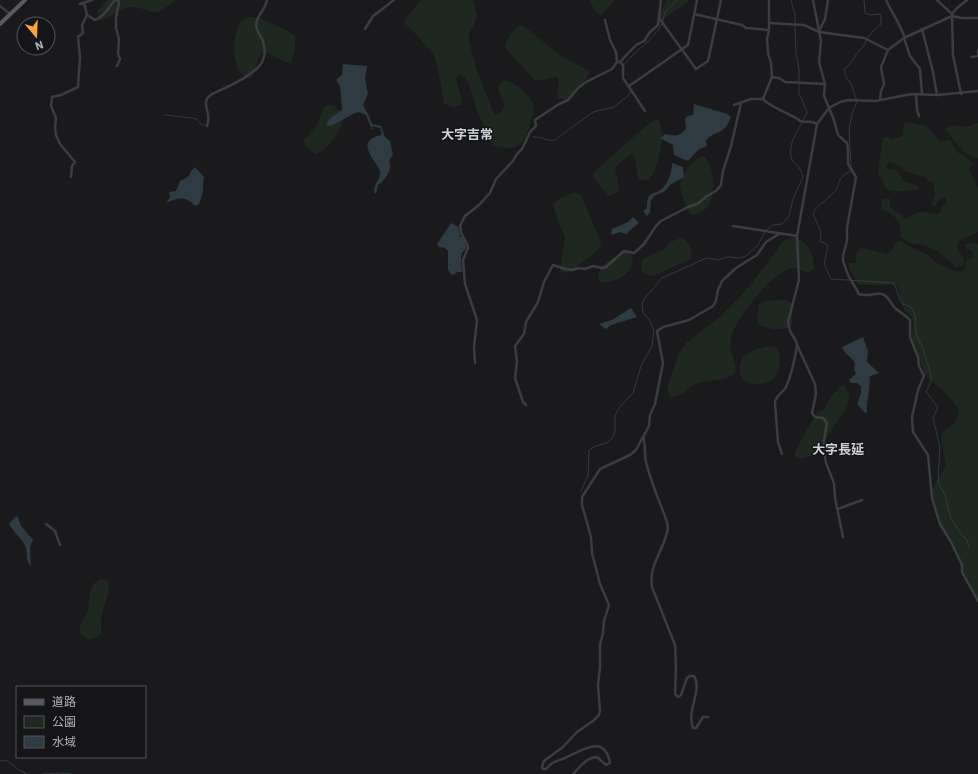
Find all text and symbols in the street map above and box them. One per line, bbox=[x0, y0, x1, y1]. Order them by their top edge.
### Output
north arrow bbox=[16, 16, 56, 56]
text: N bbox=[33, 38, 45, 53]
district label: 大字吉常 bbox=[441, 126, 493, 143]
district label: 大字長延 bbox=[812, 441, 864, 458]
legend bbox=[16, 686, 146, 758]
text: 道路 bbox=[52, 694, 76, 709]
text: 公園 bbox=[52, 714, 76, 729]
text: 水域 bbox=[52, 734, 76, 749]

